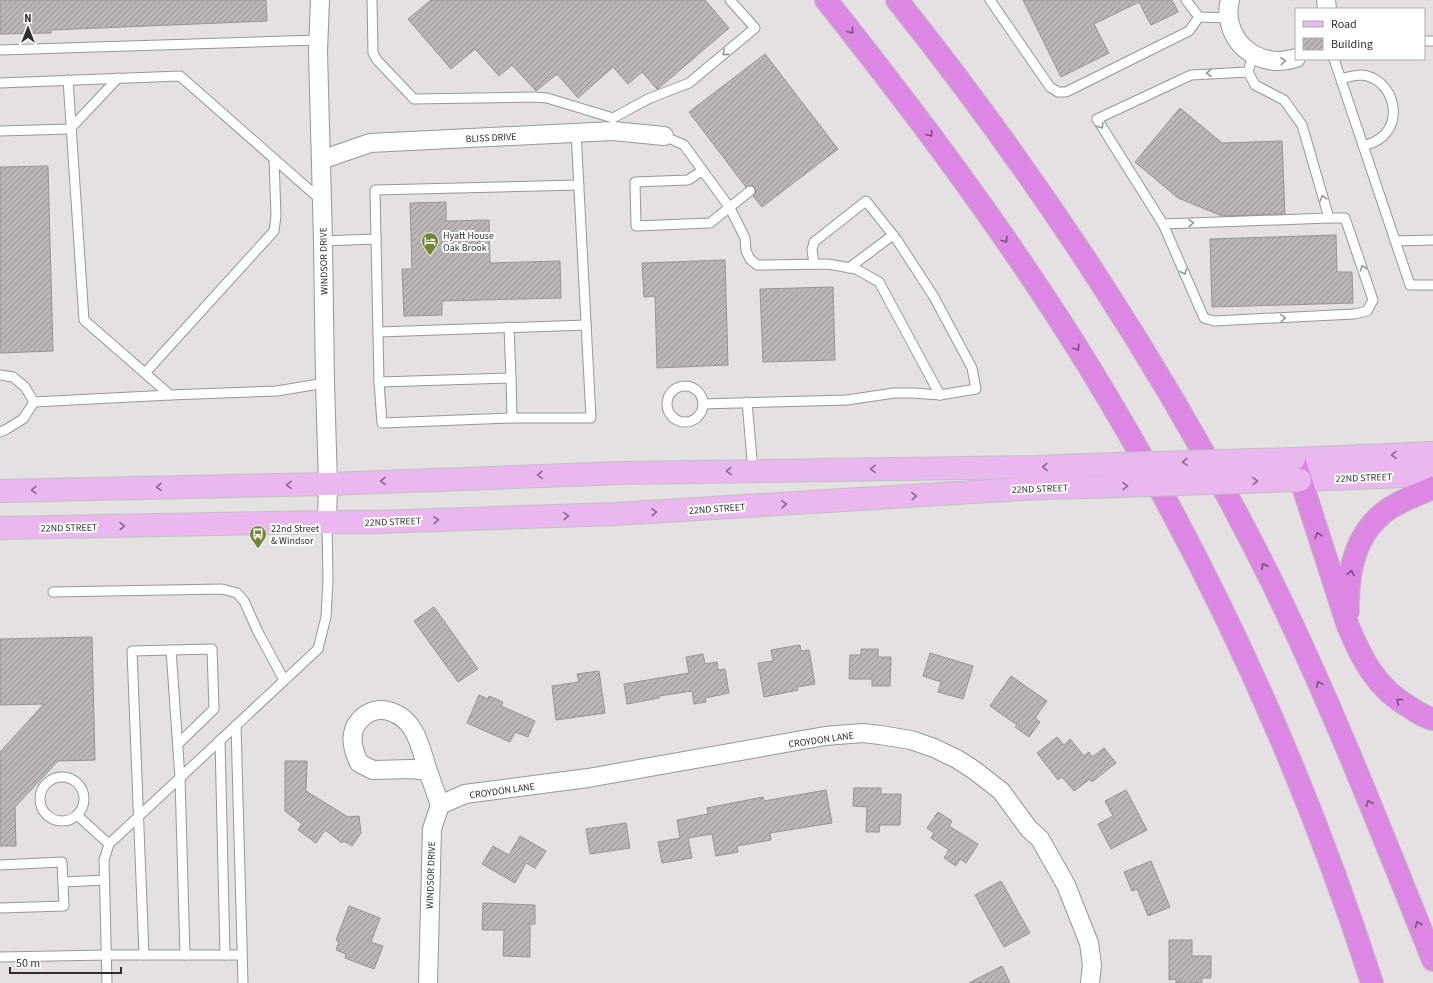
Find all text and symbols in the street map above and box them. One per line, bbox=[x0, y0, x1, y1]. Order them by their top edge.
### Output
north arrow bbox=[8, 8, 48, 48]
legend bbox=[1295, 8, 1425, 60]
text: N bbox=[24, 11, 32, 26]
text: Road bbox=[1331, 16, 1357, 33]
one-way arrow bbox=[846, 26, 853, 33]
text: Building bbox=[1331, 36, 1373, 53]
one-way arrow bbox=[722, 48, 729, 55]
one-way arrow bbox=[1280, 56, 1286, 65]
one-way arrow bbox=[1206, 69, 1212, 77]
one-way arrow bbox=[1096, 122, 1104, 129]
one-way arrow bbox=[925, 129, 932, 136]
street label: BLISS DRIVE bbox=[465, 130, 517, 146]
one-way arrow bbox=[1319, 195, 1328, 202]
one-way arrow bbox=[1188, 218, 1194, 227]
street label: WINDSOR DRIVE bbox=[316, 227, 332, 295]
place label: Hyatt House Oak Brook bbox=[443, 229, 494, 255]
hotel icon: Hyatt House Oak Brook bbox=[420, 231, 440, 256]
one-way arrow bbox=[1000, 235, 1007, 242]
one-way arrow bbox=[1359, 265, 1367, 272]
one-way arrow bbox=[1179, 268, 1187, 276]
one-way arrow bbox=[1280, 313, 1286, 322]
one-way arrow bbox=[1072, 344, 1080, 351]
one-way arrow bbox=[1391, 451, 1397, 459]
one-way arrow bbox=[1182, 458, 1188, 466]
one-way arrow bbox=[1042, 463, 1048, 471]
one-way arrow bbox=[870, 465, 876, 473]
one-way arrow bbox=[726, 467, 732, 475]
street label: 22ND STREET bbox=[1335, 470, 1393, 486]
one-way arrow bbox=[537, 471, 543, 480]
one-way arrow bbox=[380, 477, 386, 485]
one-way arrow bbox=[1252, 477, 1258, 486]
one-way arrow bbox=[286, 480, 292, 489]
street label: 22ND STREET bbox=[1011, 481, 1069, 497]
one-way arrow bbox=[1122, 481, 1128, 490]
one-way arrow bbox=[156, 483, 162, 491]
one-way arrow bbox=[31, 486, 37, 494]
one-way arrow bbox=[911, 491, 917, 500]
one-way arrow bbox=[781, 499, 787, 508]
street label: 22ND STREET bbox=[688, 500, 746, 518]
one-way arrow bbox=[651, 507, 657, 516]
one-way arrow bbox=[563, 512, 569, 520]
street label: 22ND STREET bbox=[364, 514, 422, 530]
one-way arrow bbox=[433, 516, 439, 524]
street label: 22ND STREET bbox=[41, 520, 98, 535]
one-way arrow bbox=[119, 521, 125, 530]
place label: 22nd Street & Windsor bbox=[271, 522, 320, 548]
bus stop icon: 22nd Street & Windsor bbox=[248, 524, 268, 549]
one-way arrow bbox=[1315, 532, 1323, 539]
one-way arrow bbox=[1261, 562, 1269, 570]
one-way arrow bbox=[1346, 570, 1355, 576]
one-way arrow bbox=[1315, 680, 1323, 687]
one-way arrow bbox=[1396, 698, 1403, 705]
street label: CROYDON LANE bbox=[788, 728, 855, 752]
street label: CROYDON LANE bbox=[469, 779, 536, 803]
one-way arrow bbox=[1366, 800, 1374, 807]
street label: WINDSOR DRIVE bbox=[423, 841, 439, 909]
one-way arrow bbox=[1415, 920, 1423, 927]
scale bar bbox=[10, 949, 121, 975]
text: 50 m bbox=[16, 955, 40, 972]

